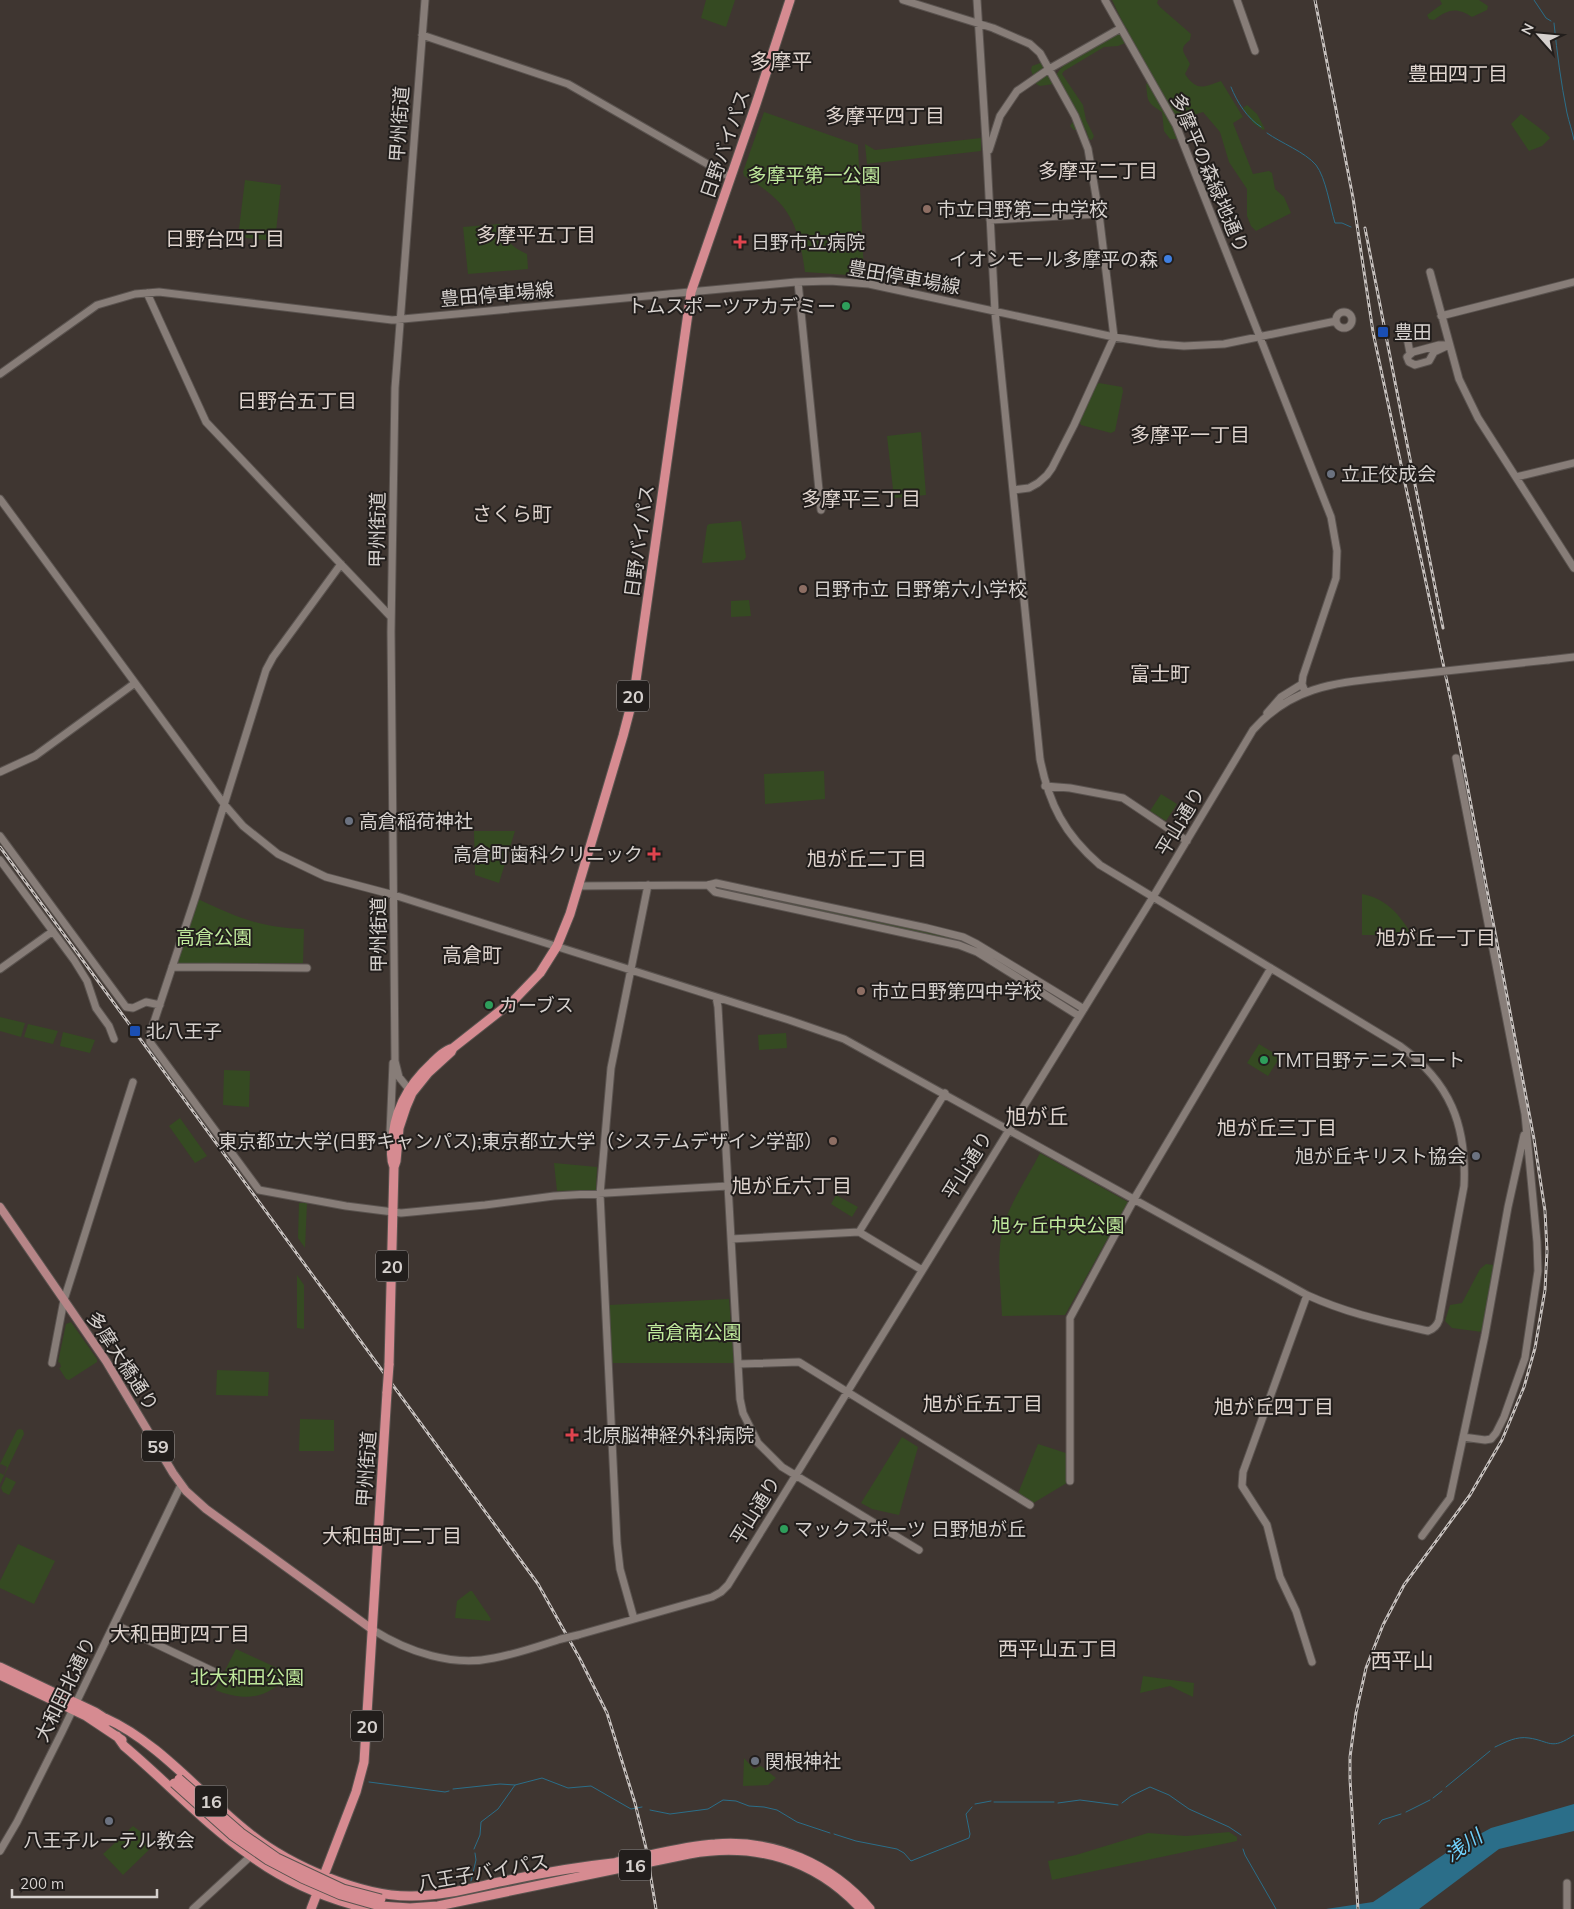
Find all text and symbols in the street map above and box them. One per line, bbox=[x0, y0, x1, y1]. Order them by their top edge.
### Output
north arrow bbox=[1514, 10, 1564, 60]
text: N bbox=[1517, 20, 1538, 38]
district label: 多摩平 bbox=[750, 48, 813, 74]
district label: 豊田四丁目 bbox=[1408, 61, 1508, 86]
street label: 甲州街道 bbox=[384, 85, 414, 163]
street label: 日野バイパス bbox=[695, 86, 755, 202]
street label: 多摩平の森緑地通り bbox=[1166, 90, 1254, 256]
district label: 多摩平四丁目 bbox=[825, 103, 945, 128]
district label: 多摩平二丁目 bbox=[1038, 158, 1158, 183]
park label: 多摩平第一公園 bbox=[747, 163, 881, 187]
place label: 市立日野第二中学校 bbox=[937, 197, 1108, 221]
marker: 市立日野第二中学校 bbox=[921, 203, 933, 215]
district label: 多摩平五丁目 bbox=[476, 222, 596, 247]
district label: 日野台四丁目 bbox=[165, 226, 285, 251]
place label: 日野市立病院 bbox=[751, 230, 865, 254]
marker: 日野市立病院 bbox=[733, 235, 747, 249]
place label: イオンモール多摩平の森 bbox=[949, 247, 1158, 271]
marker: イオンモール多摩平の森 bbox=[1162, 253, 1174, 265]
street label: 豊田停車場線 bbox=[846, 255, 962, 299]
street label: 豊田停車場線 bbox=[439, 277, 555, 311]
place label: トムスポーツアカデミー bbox=[627, 294, 836, 318]
marker: トムスポーツアカデミー bbox=[840, 300, 852, 312]
place label: 豊田 bbox=[1394, 320, 1432, 344]
marker: 豊田 bbox=[1376, 325, 1390, 339]
district label: 日野台五丁目 bbox=[237, 388, 357, 413]
district label: 多摩平一丁目 bbox=[1130, 422, 1250, 447]
place label: 立正佼成会 bbox=[1341, 462, 1436, 486]
marker: 立正佼成会 bbox=[1325, 468, 1337, 480]
street label: 日野バイパス bbox=[619, 483, 659, 599]
district label: 多摩平三丁目 bbox=[801, 486, 921, 511]
street label: 甲州街道 bbox=[364, 492, 390, 568]
district label: さくら町 bbox=[472, 501, 552, 526]
place label: 日野市立 日野第六小学校 bbox=[813, 577, 1027, 601]
marker: 日野市立 日野第六小学校 bbox=[797, 583, 809, 595]
district label: 富士町 bbox=[1130, 661, 1190, 686]
road number: 20 bbox=[617, 680, 649, 711]
street label: 平山通り bbox=[1150, 782, 1210, 860]
place label: 高倉稲荷神社 bbox=[359, 809, 473, 833]
marker: 高倉稲荷神社 bbox=[343, 815, 355, 827]
place label: 高倉町歯科クリニック bbox=[453, 842, 643, 866]
district label: 旭が丘二丁目 bbox=[807, 846, 927, 871]
marker: 高倉町歯科クリニック bbox=[647, 847, 661, 861]
street label: 甲州街道 bbox=[366, 897, 390, 973]
park label: 高倉公園 bbox=[176, 925, 252, 949]
district label: 旭が丘一丁目 bbox=[1376, 925, 1496, 950]
district label: 高倉町 bbox=[442, 942, 502, 967]
place label: 市立日野第四中学校 bbox=[871, 979, 1042, 1003]
marker: 市立日野第四中学校 bbox=[855, 985, 867, 997]
place label: カーブス bbox=[499, 993, 574, 1017]
marker: カーブス bbox=[483, 999, 495, 1011]
place label: 北八王子 bbox=[146, 1019, 222, 1043]
marker: 北八王子 bbox=[128, 1024, 142, 1038]
place label: TMT日野テニスコート bbox=[1274, 1048, 1465, 1072]
marker: TMT日野テニスコート bbox=[1258, 1054, 1270, 1066]
district label: 旭が丘 bbox=[1006, 1103, 1069, 1129]
district label: 旭が丘三丁目 bbox=[1217, 1115, 1337, 1140]
street label: 平山通り bbox=[937, 1126, 997, 1204]
place label: 東京都立大学(日野キャンパス);東京都立大学（システムデザイン学部） bbox=[218, 1129, 823, 1153]
marker: 東京都立大学(日野キャンパス);東京都立大学（システムデザイン学部） bbox=[827, 1135, 839, 1147]
place label: 旭が丘キリスト協会 bbox=[1295, 1144, 1466, 1168]
marker: 旭が丘キリスト協会 bbox=[1470, 1150, 1482, 1162]
district label: 旭が丘六丁目 bbox=[732, 1173, 852, 1198]
park label: 旭ヶ丘中央公園 bbox=[991, 1213, 1125, 1237]
road number: 20 bbox=[376, 1250, 408, 1282]
street label: 多摩大橋通り bbox=[82, 1307, 164, 1415]
park label: 高倉南公園 bbox=[646, 1320, 742, 1344]
district label: 旭が丘五丁目 bbox=[923, 1391, 1043, 1416]
district label: 旭が丘四丁目 bbox=[1214, 1394, 1334, 1419]
place label: 北原脳神経外科病院 bbox=[583, 1423, 754, 1447]
marker: 北原脳神経外科病院 bbox=[565, 1428, 579, 1442]
road number: 59 bbox=[142, 1430, 174, 1462]
street label: 甲州街道 bbox=[351, 1430, 381, 1508]
street label: 平山通り bbox=[725, 1471, 785, 1549]
place label: マックスポーツ 日野旭が丘 bbox=[794, 1517, 1026, 1541]
district label: 大和田町二丁目 bbox=[322, 1523, 462, 1548]
marker: マックスポーツ 日野旭が丘 bbox=[778, 1523, 790, 1535]
district label: 大和田町四丁目 bbox=[110, 1621, 250, 1646]
street label: 大和田北通り bbox=[29, 1633, 101, 1745]
district label: 西平山五丁目 bbox=[998, 1636, 1118, 1661]
district label: 西平山 bbox=[1371, 1647, 1434, 1673]
park label: 北大和田公園 bbox=[190, 1665, 304, 1689]
road number: 20 bbox=[351, 1710, 383, 1742]
place label: 関根神社 bbox=[765, 1749, 841, 1773]
marker: 関根神社 bbox=[749, 1755, 761, 1767]
road number: 16 bbox=[195, 1785, 227, 1816]
marker: 八王子ルーテル教会 bbox=[103, 1815, 115, 1827]
water label: 浅川 bbox=[1439, 1822, 1488, 1867]
place label: 八王子ルーテル教会 bbox=[23, 1828, 195, 1852]
street label: 八王子バイパス bbox=[416, 1849, 550, 1895]
road number: 16 bbox=[619, 1850, 651, 1880]
scale bar bbox=[12, 1866, 158, 1898]
text: 200 m bbox=[20, 1874, 64, 1893]

